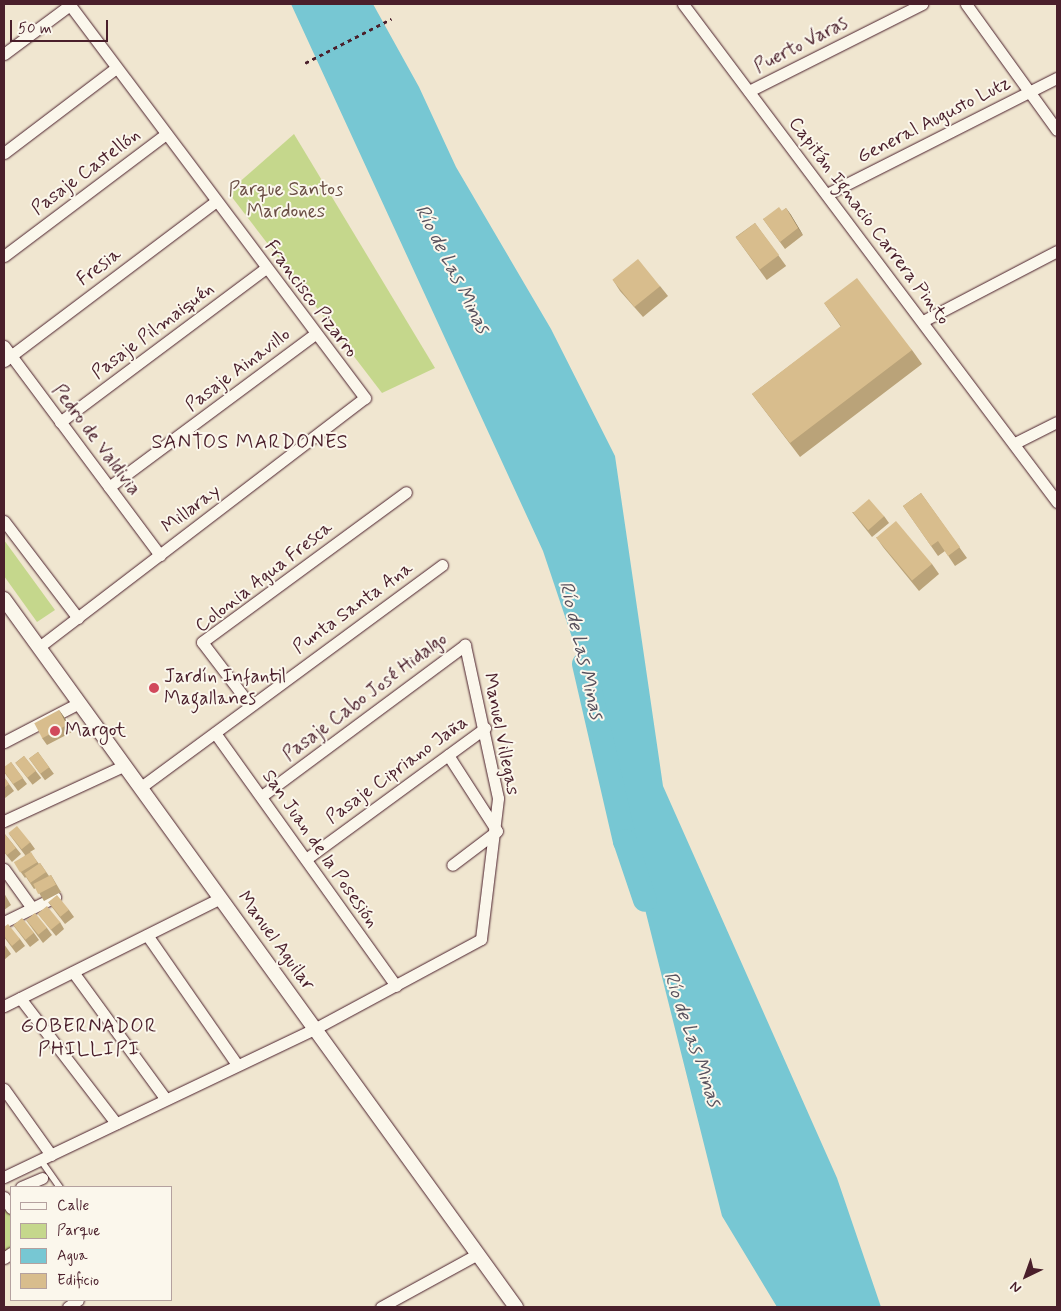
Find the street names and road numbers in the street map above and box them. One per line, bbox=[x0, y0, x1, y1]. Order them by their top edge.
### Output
street label: Puerto Varas bbox=[750, 12, 852, 78]
street label: General Augusto Lutz bbox=[853, 71, 1015, 169]
street label: Capitán Ignacio Carrera Pinto bbox=[786, 116, 952, 326]
street label: Pasaje Castellón bbox=[27, 124, 145, 220]
street label: Francisco Pizarro bbox=[259, 236, 363, 362]
street label: Fresia bbox=[72, 243, 126, 291]
street label: Pasaje Pilmaiquén bbox=[87, 278, 219, 384]
street label: Pasaje Ainavillo bbox=[181, 323, 295, 417]
street label: Pedro de Valdivia bbox=[46, 379, 146, 501]
street label: Millaray bbox=[157, 480, 225, 538]
street label: Colonia Agua Fresca bbox=[193, 518, 335, 636]
street label: Punta Santa Ana bbox=[290, 558, 416, 658]
street label: Pasaje Cabo José Hidalgo bbox=[278, 628, 452, 766]
street label: Manuel Villegas bbox=[478, 671, 524, 797]
street label: Pasaje Cipriano Jaña bbox=[321, 710, 473, 830]
street label: San Juan de la Posesión bbox=[257, 766, 383, 932]
street label: Manuel Aguilar bbox=[232, 887, 320, 995]

